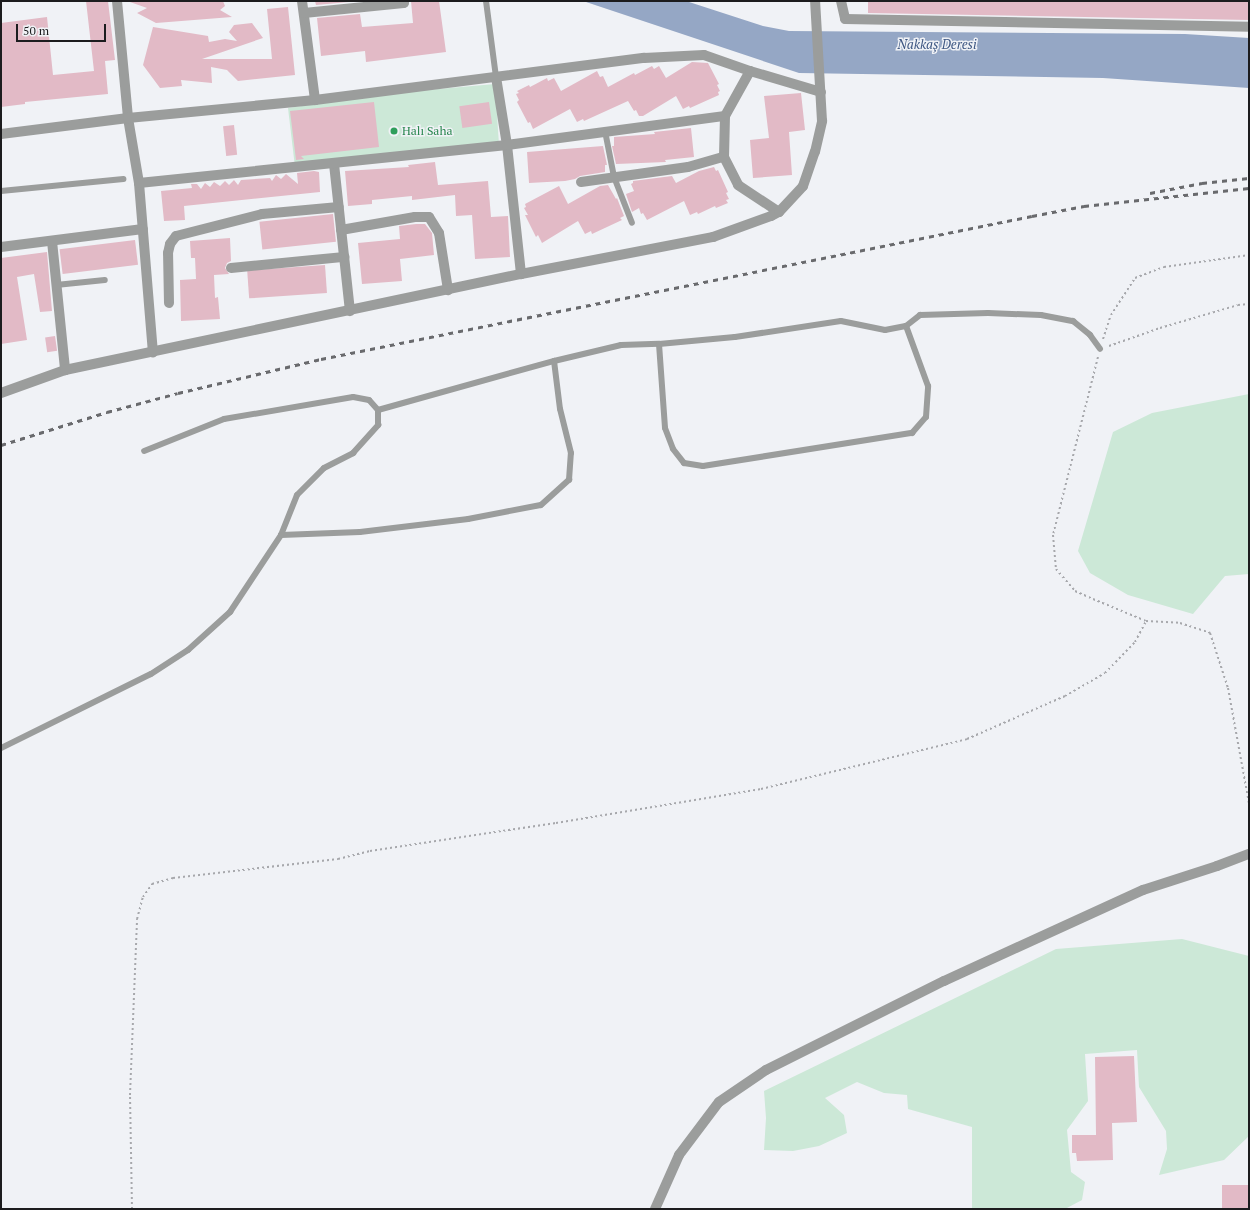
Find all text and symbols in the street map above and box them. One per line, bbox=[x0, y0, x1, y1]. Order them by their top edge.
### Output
scale bar bbox=[18, 16, 108, 42]
text: 50 m bbox=[23, 23, 49, 38]
water label: Nakkaş Deresi bbox=[897, 36, 977, 52]
place label: Halı Saha bbox=[402, 124, 453, 138]
marker: Halı Saha bbox=[389, 126, 399, 136]

